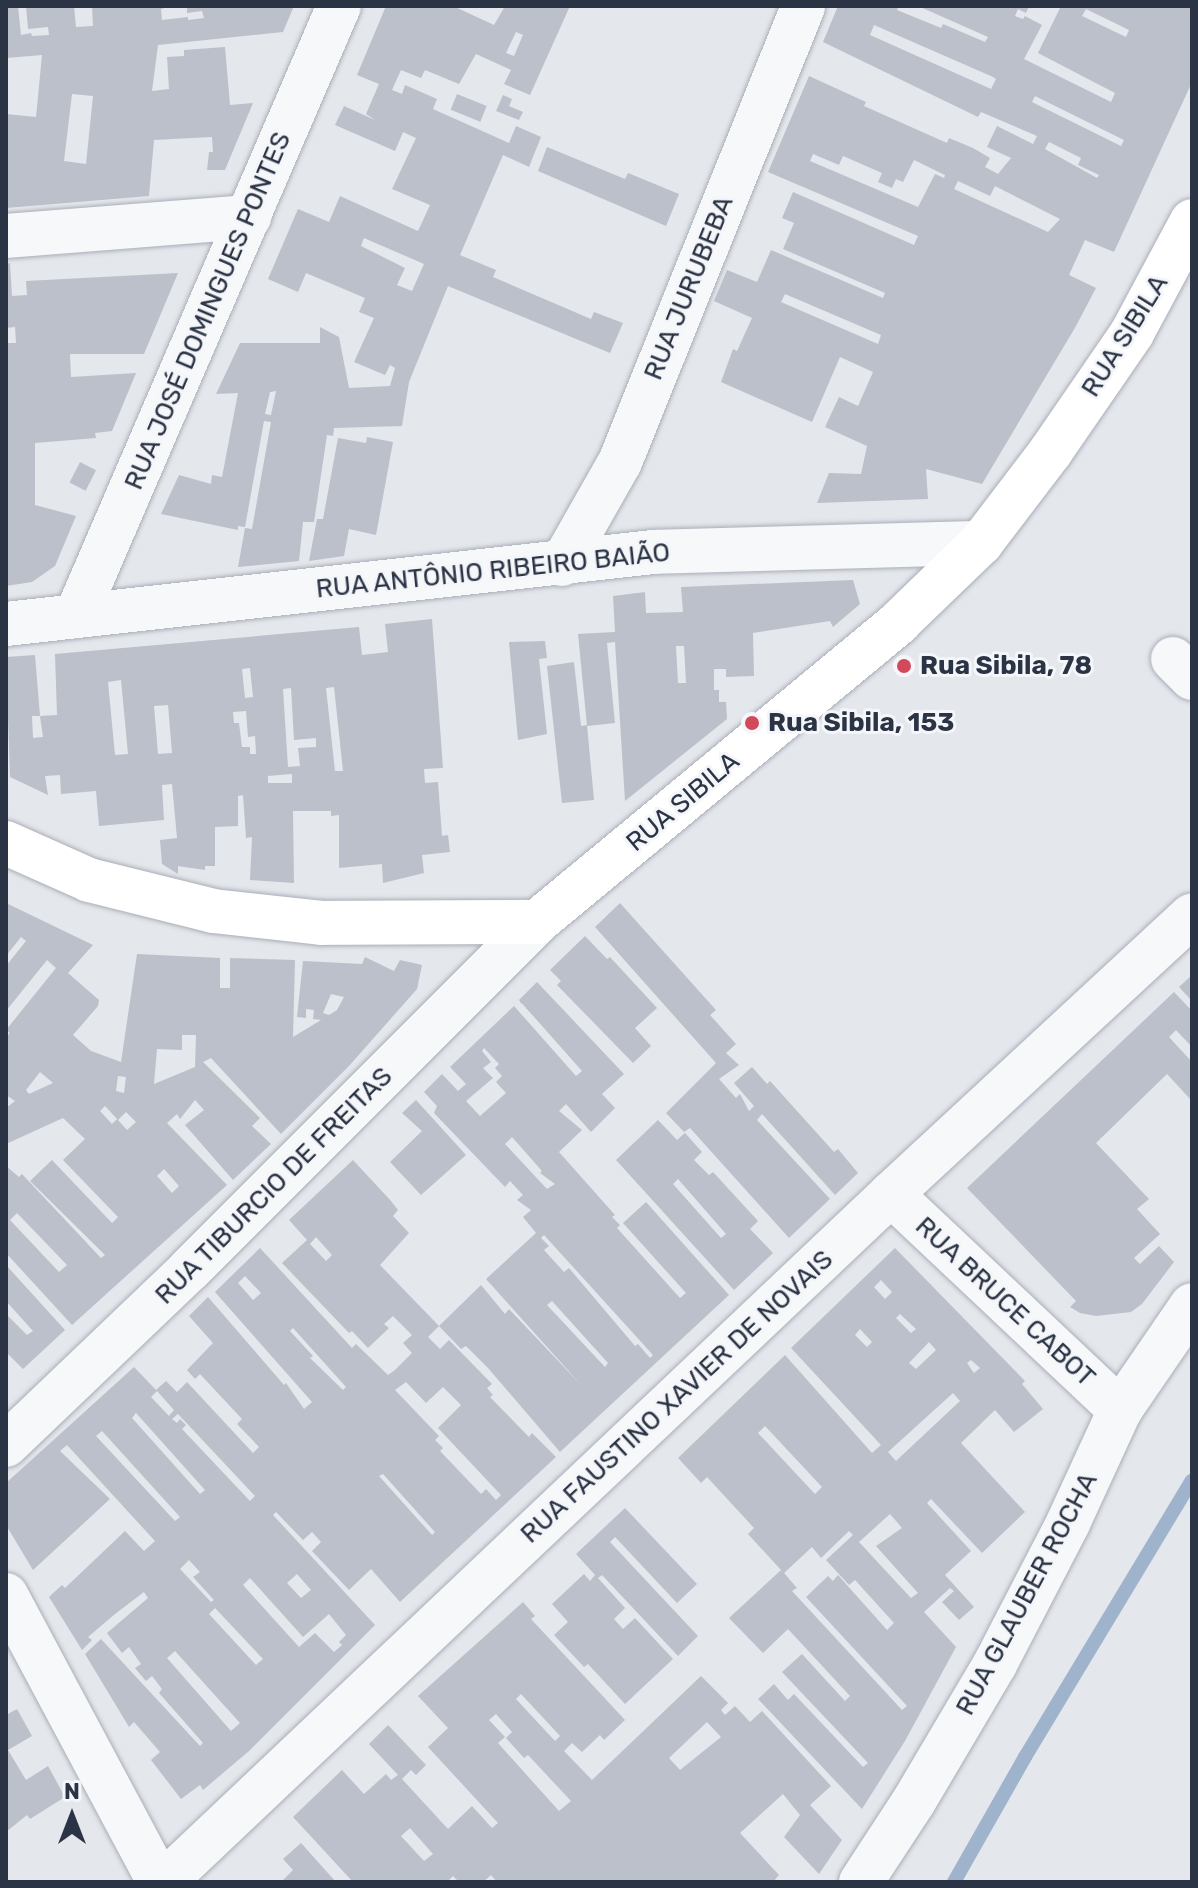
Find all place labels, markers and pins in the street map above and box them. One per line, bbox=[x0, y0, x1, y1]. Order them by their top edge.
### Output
place label: Rua Sibila, 78 bbox=[920, 650, 1092, 682]
marker: Rua Sibila, 78 bbox=[895, 657, 913, 675]
place label: Rua Sibila, 153 bbox=[768, 707, 954, 739]
marker: Rua Sibila, 153 bbox=[743, 714, 761, 732]

